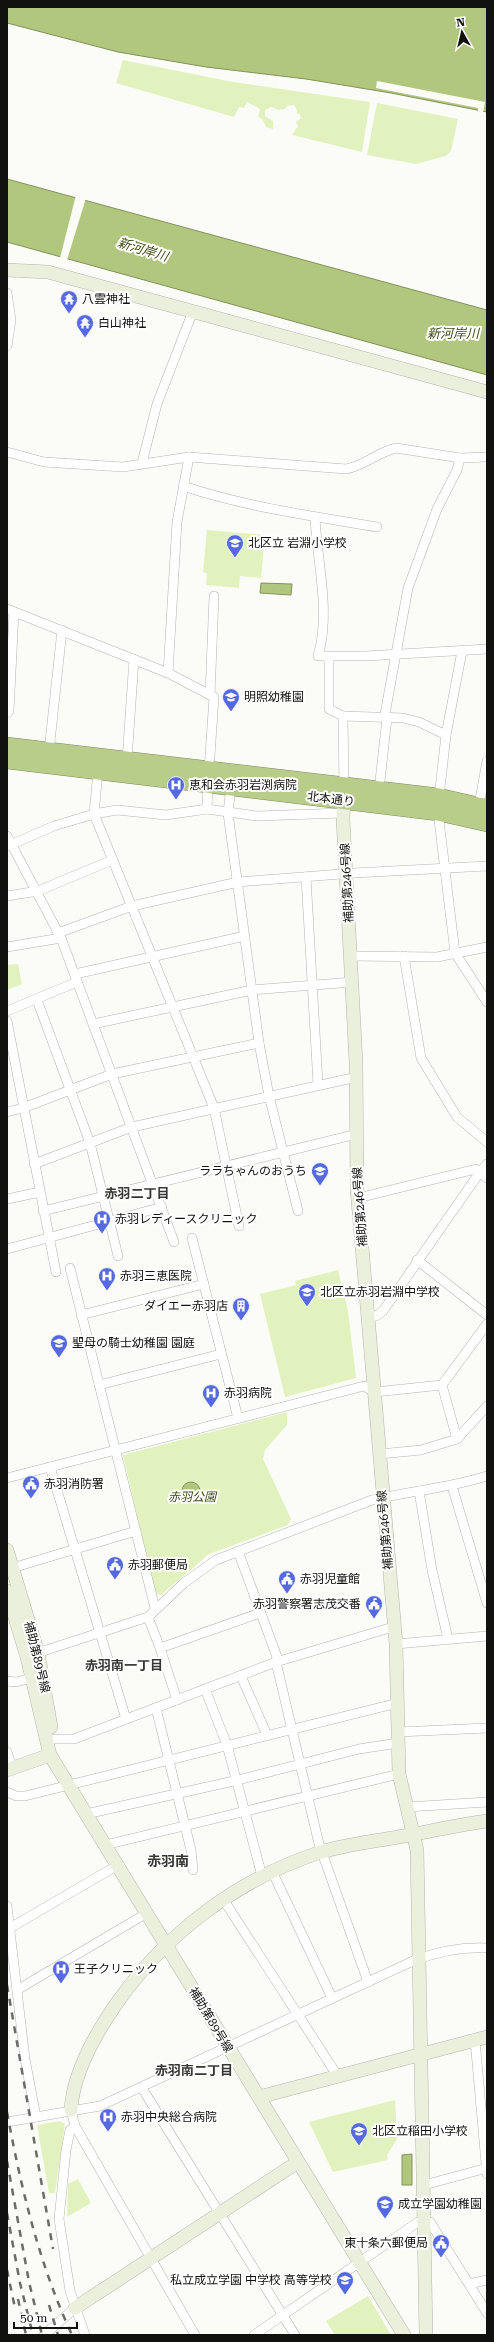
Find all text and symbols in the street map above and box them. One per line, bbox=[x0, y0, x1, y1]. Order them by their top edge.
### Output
north arrow bbox=[442, 12, 482, 52]
text: N bbox=[456, 15, 466, 30]
water label: 新河岸川 bbox=[116, 235, 172, 265]
temple icon: 八雲神社 bbox=[59, 289, 79, 314]
place label: 八雲神社 bbox=[82, 292, 130, 306]
temple icon: 白山神社 bbox=[75, 313, 95, 338]
place label: 白山神社 bbox=[98, 316, 146, 330]
water label: 新河岸川 bbox=[427, 326, 481, 341]
school or university icon: 北区立 岩淵小学校 bbox=[225, 533, 245, 558]
place label: 北区立 岩淵小学校 bbox=[248, 536, 347, 550]
school or university icon: 明照幼稚園 bbox=[221, 687, 241, 712]
place label: 明照幼稚園 bbox=[244, 690, 304, 704]
hospital icon: 恵和会赤羽岩渕病院 bbox=[166, 775, 186, 800]
place label: 恵和会赤羽岩渕病院 bbox=[189, 778, 297, 792]
street label: 北本通り bbox=[306, 789, 356, 809]
street label: 補助第246号線 bbox=[338, 843, 356, 923]
school or university icon: ララちゃんのおうち bbox=[310, 1161, 330, 1186]
place label: ララちゃんのおうち bbox=[199, 1164, 307, 1178]
street label: 補助第246号線 bbox=[350, 1167, 370, 1247]
district label: 赤羽二丁目 bbox=[104, 1186, 170, 1201]
hospital icon: 赤羽レディースクリニック bbox=[92, 1209, 112, 1234]
place label: 赤羽レディースクリニック bbox=[115, 1212, 258, 1226]
hospital icon: 赤羽三恵医院 bbox=[97, 1266, 117, 1291]
place label: 赤羽三恵医院 bbox=[120, 1269, 192, 1283]
school or university icon: 北区立赤羽岩淵中学校 bbox=[297, 1282, 317, 1307]
place label: 北区立赤羽岩淵中学校 bbox=[320, 1285, 440, 1299]
building icon: ダイエー赤羽店 bbox=[231, 1296, 251, 1321]
place label: ダイエー赤羽店 bbox=[144, 1299, 228, 1313]
school or university icon: 聖母の騎士幼稚園 園庭 bbox=[49, 1333, 69, 1358]
place label: 聖母の騎士幼稚園 園庭 bbox=[72, 1336, 195, 1350]
hospital icon: 赤羽病院 bbox=[201, 1383, 221, 1408]
place label: 赤羽病院 bbox=[224, 1386, 272, 1400]
public building icon: 赤羽消防署 bbox=[21, 1474, 41, 1499]
place label: 赤羽消防署 bbox=[44, 1477, 104, 1491]
street label: 補助第246号線 bbox=[375, 1489, 395, 1571]
park label: 赤羽公園 bbox=[168, 1490, 218, 1504]
public building icon: 赤羽郵便局 bbox=[105, 1555, 125, 1580]
place label: 赤羽郵便局 bbox=[128, 1558, 188, 1572]
public building icon: 赤羽児童館 bbox=[277, 1569, 297, 1594]
place label: 赤羽児童館 bbox=[300, 1572, 360, 1586]
public building icon: 赤羽警察署志茂交番 bbox=[364, 1594, 384, 1619]
place label: 赤羽警察署志茂交番 bbox=[253, 1597, 361, 1611]
street label: 補助第89号線 bbox=[21, 1620, 53, 1694]
district label: 赤羽南一丁目 bbox=[85, 1658, 163, 1673]
district label: 赤羽南 bbox=[147, 1853, 189, 1869]
hospital icon: 王子クリニック bbox=[51, 1959, 71, 1984]
place label: 王子クリニック bbox=[74, 1962, 158, 1976]
street label: 補助第89号線 bbox=[186, 1985, 236, 2055]
district label: 赤羽南二丁目 bbox=[155, 2063, 233, 2078]
hospital icon: 赤羽中央総合病院 bbox=[98, 2107, 118, 2132]
place label: 赤羽中央総合病院 bbox=[121, 2110, 217, 2124]
school or university icon: 北区立稲田小学校 bbox=[349, 2121, 369, 2146]
place label: 北区立稲田小学校 bbox=[372, 2124, 468, 2138]
school or university icon: 成立学園幼稚園 bbox=[375, 2194, 395, 2219]
place label: 成立学園幼稚園 bbox=[398, 2197, 482, 2211]
public building icon: 東十条六郵便局 bbox=[431, 2233, 451, 2258]
place label: 東十条六郵便局 bbox=[344, 2236, 428, 2250]
school or university icon: 私立成立学園 中学校 高等学校 bbox=[335, 2270, 355, 2295]
place label: 私立成立学園 中学校 高等学校 bbox=[170, 2273, 332, 2287]
scale bar bbox=[14, 2304, 77, 2330]
text: 50 m bbox=[20, 2311, 47, 2325]

